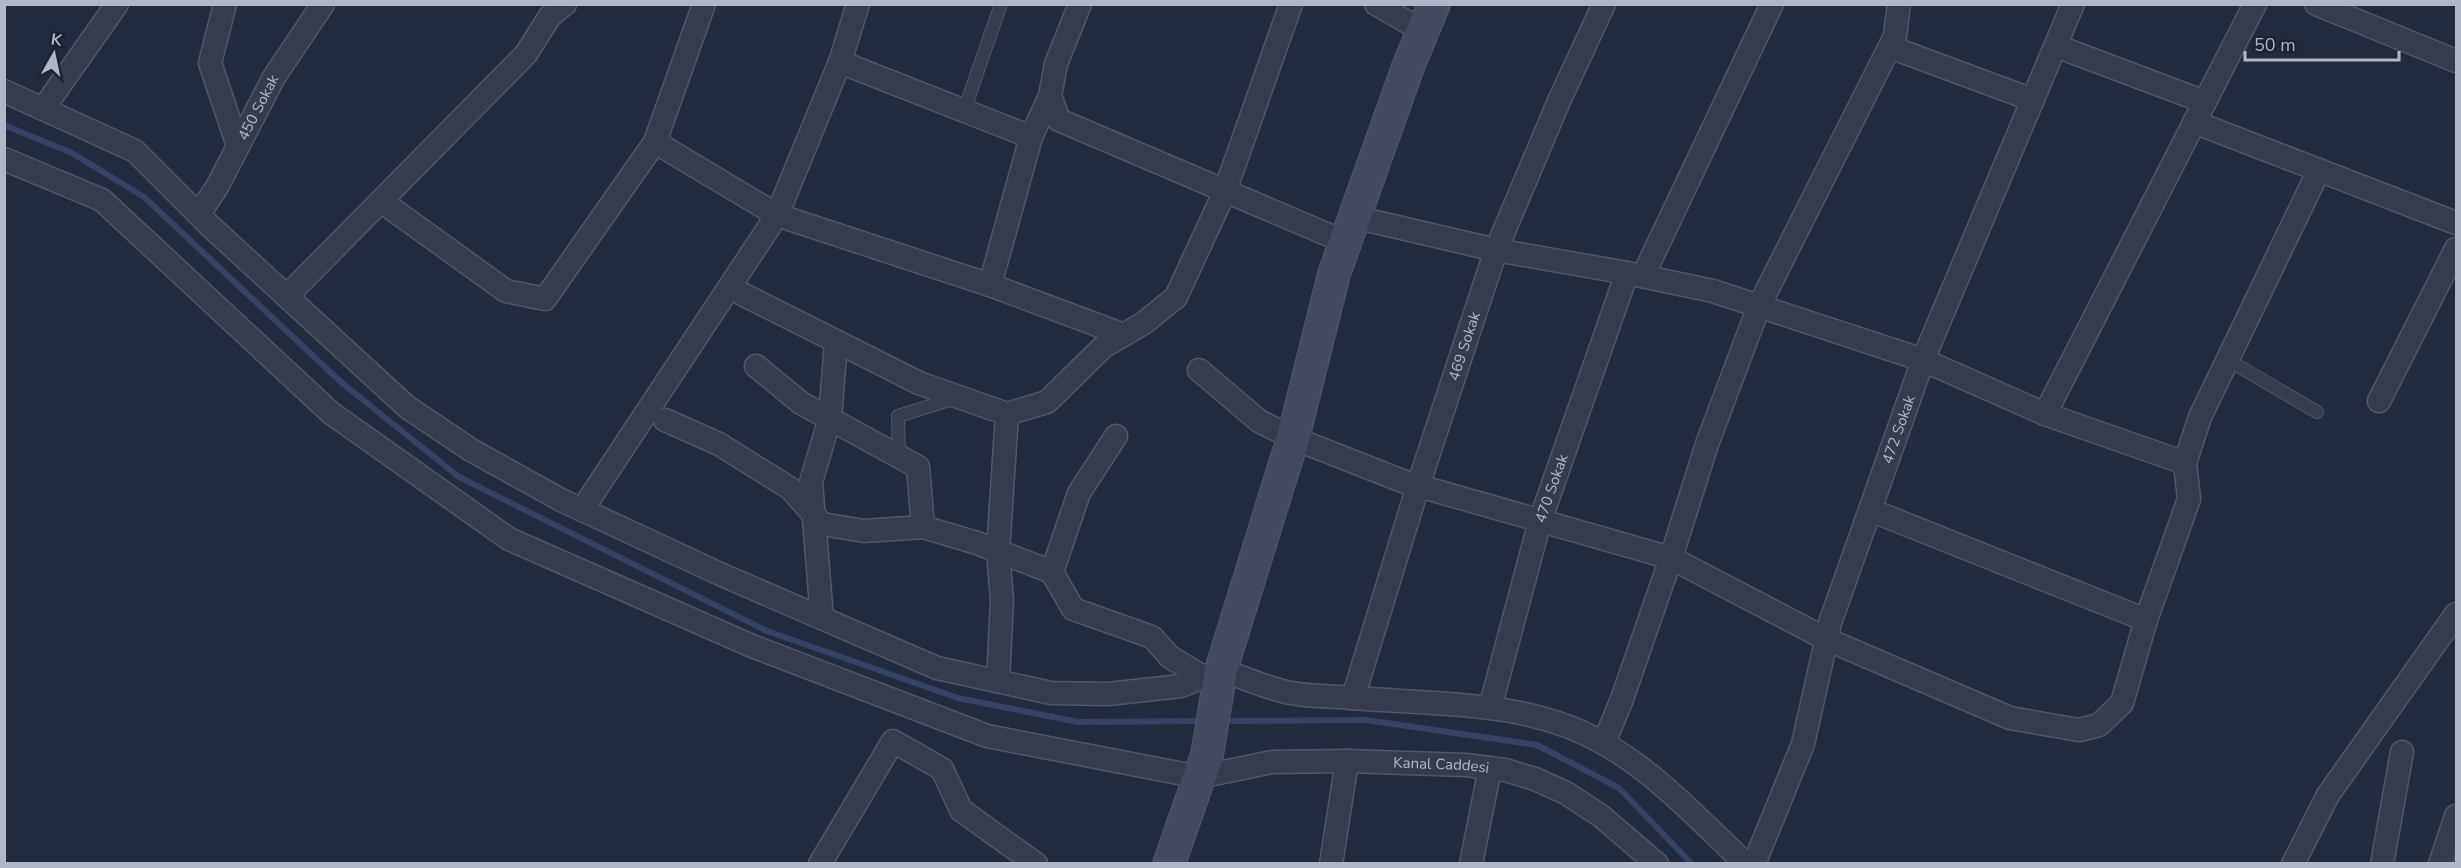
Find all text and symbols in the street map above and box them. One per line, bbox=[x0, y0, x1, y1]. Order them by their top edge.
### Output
north arrow bbox=[24, 24, 84, 84]
scale bar bbox=[2245, 24, 2400, 62]
text: K bbox=[49, 28, 65, 52]
text: 50 m bbox=[2254, 33, 2296, 57]
street label: 450 Sokak bbox=[233, 71, 284, 144]
street label: 469 Sokak bbox=[1444, 309, 1485, 383]
street label: 472 Sokak bbox=[1877, 392, 1920, 466]
street label: 470 Sokak bbox=[1530, 451, 1573, 526]
street label: Kanal Caddesi bbox=[1393, 753, 1490, 778]

